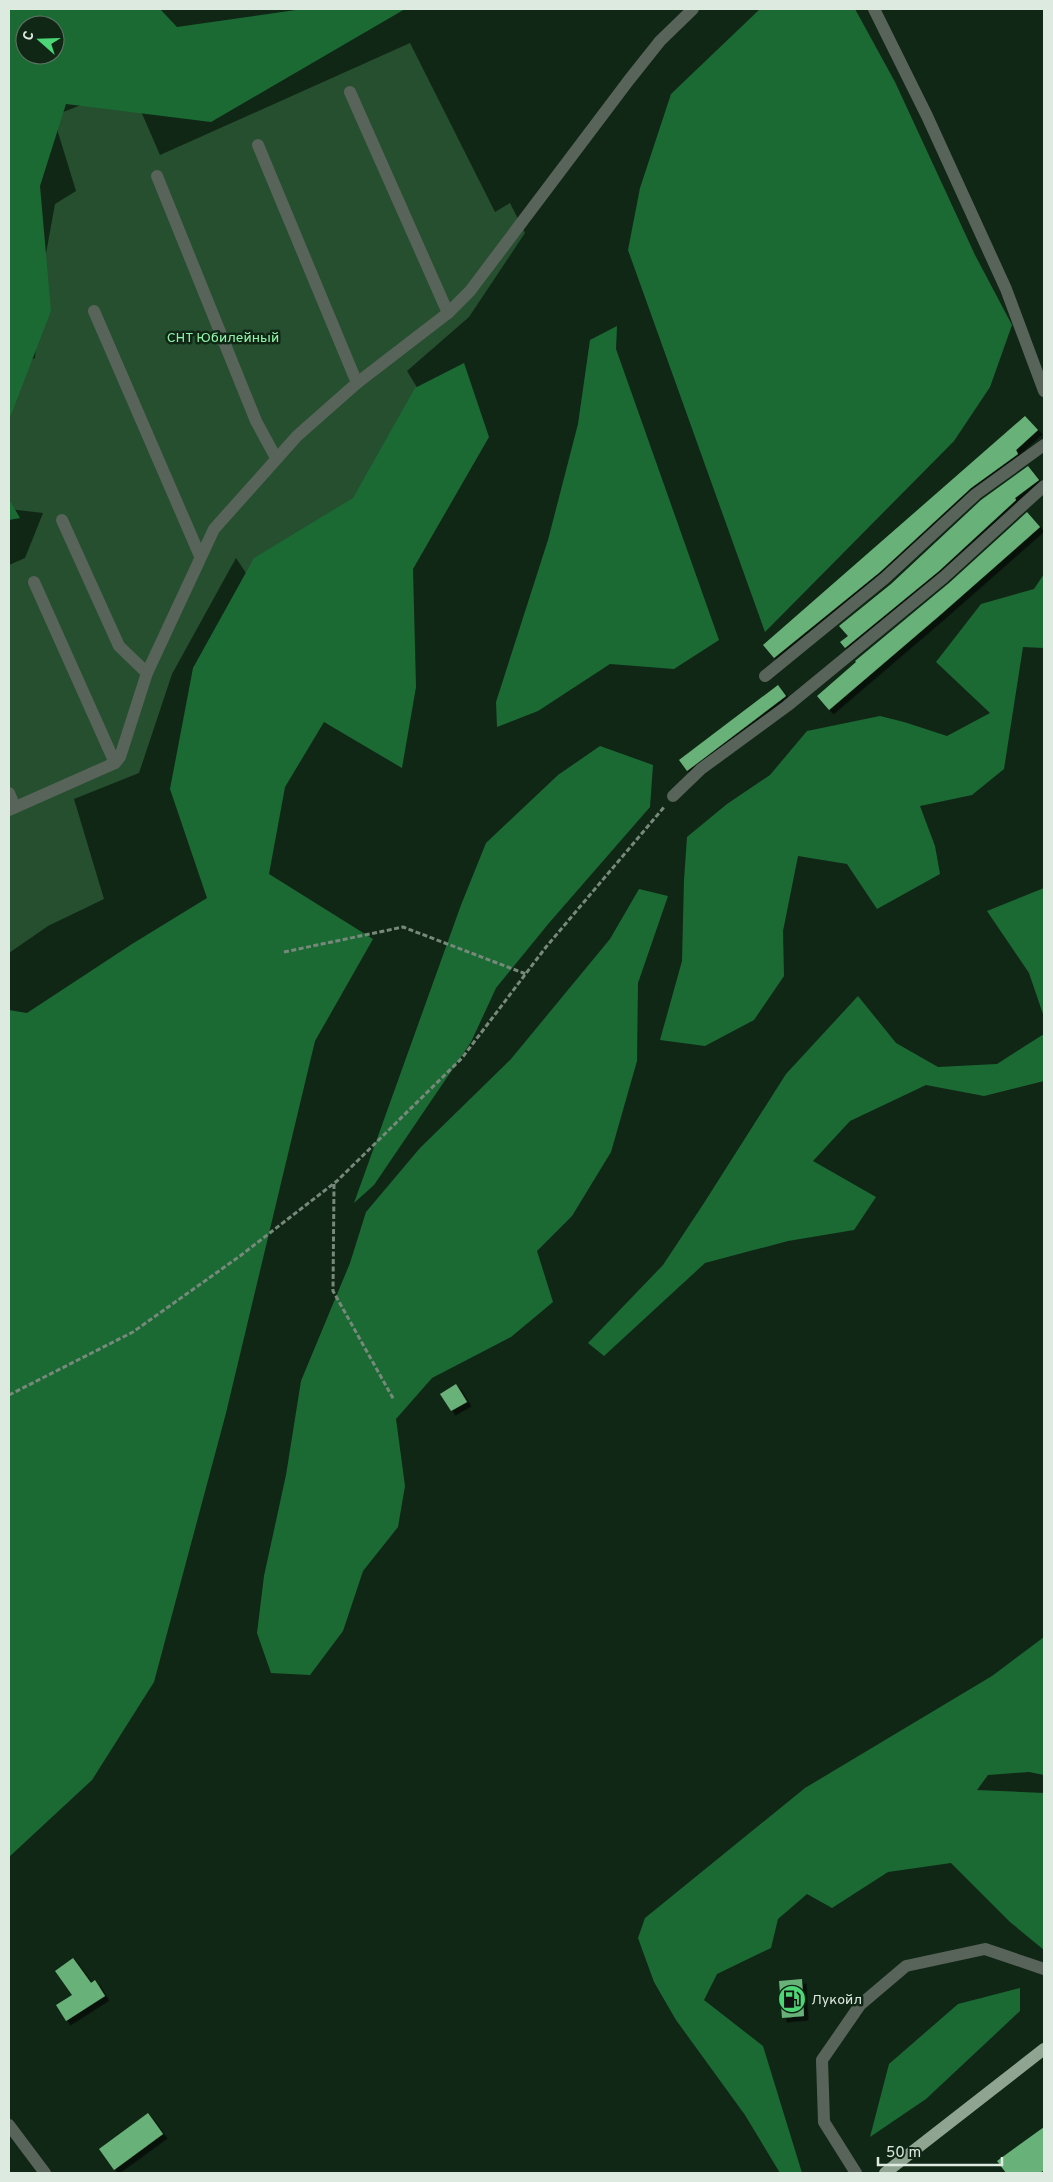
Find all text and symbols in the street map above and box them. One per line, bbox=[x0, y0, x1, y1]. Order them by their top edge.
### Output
north arrow bbox=[15, 15, 65, 65]
text: С bbox=[20, 29, 39, 43]
park label: СНТ Юбилейный bbox=[167, 330, 279, 347]
fuel station icon: Лукойл bbox=[777, 1984, 807, 2014]
place label: Лукойл bbox=[811, 1992, 862, 2009]
scale bar bbox=[878, 2134, 1002, 2166]
text: 50 m bbox=[886, 2144, 921, 2163]

